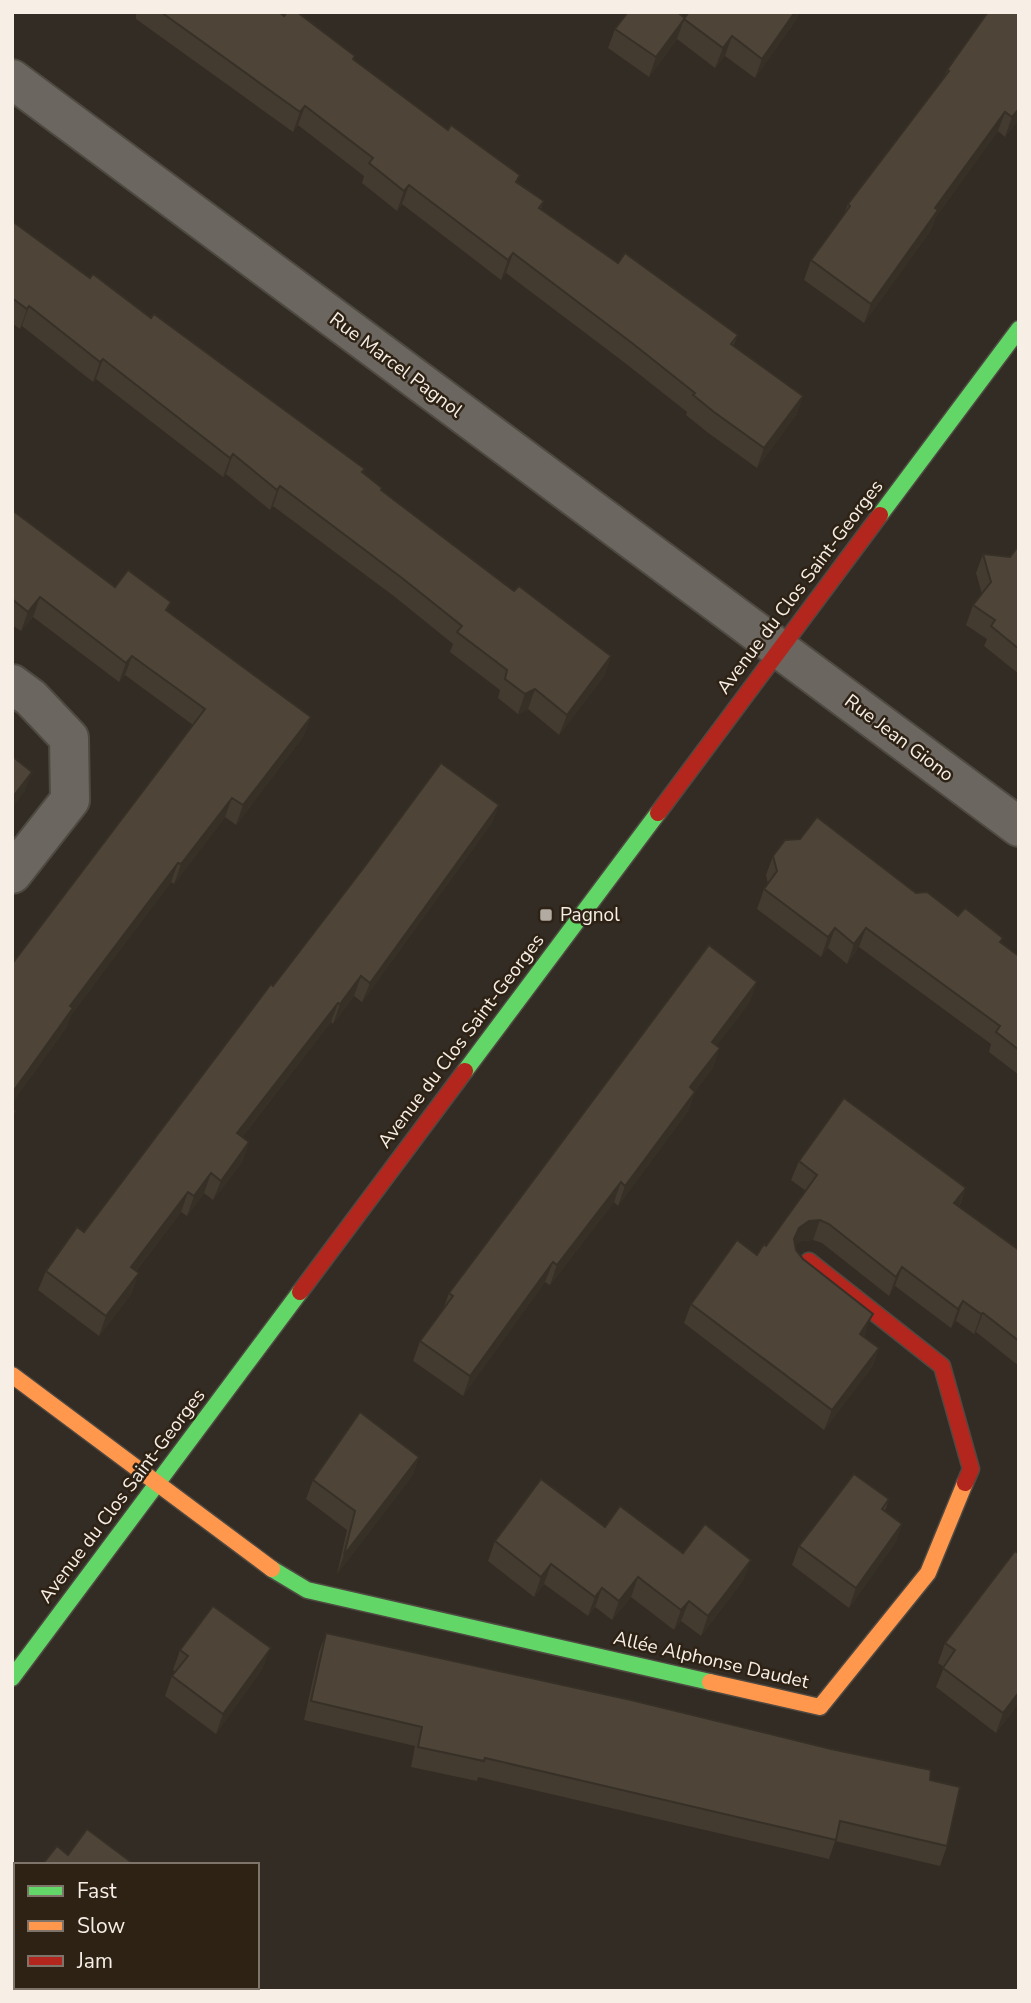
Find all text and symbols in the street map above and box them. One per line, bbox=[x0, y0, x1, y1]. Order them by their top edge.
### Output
street label: Rue Marcel Pagnol bbox=[324, 306, 468, 424]
street label: Avenue du Clos Saint-Georges bbox=[711, 475, 889, 699]
street label: Rue Jean Giono bbox=[839, 688, 959, 788]
place label: Pagnol bbox=[560, 902, 620, 928]
marker: Pagnol bbox=[538, 907, 554, 923]
street label: Avenue du Clos Saint-Georges bbox=[372, 929, 550, 1153]
street label: Avenue du Clos Saint-Georges bbox=[33, 1384, 211, 1608]
street label: Allée Alphonse Daudet bbox=[611, 1625, 811, 1695]
legend bbox=[14, 1863, 259, 1989]
text: Fast bbox=[77, 1877, 117, 1905]
text: Slow bbox=[77, 1912, 126, 1940]
text: Jam bbox=[76, 1947, 113, 1975]

